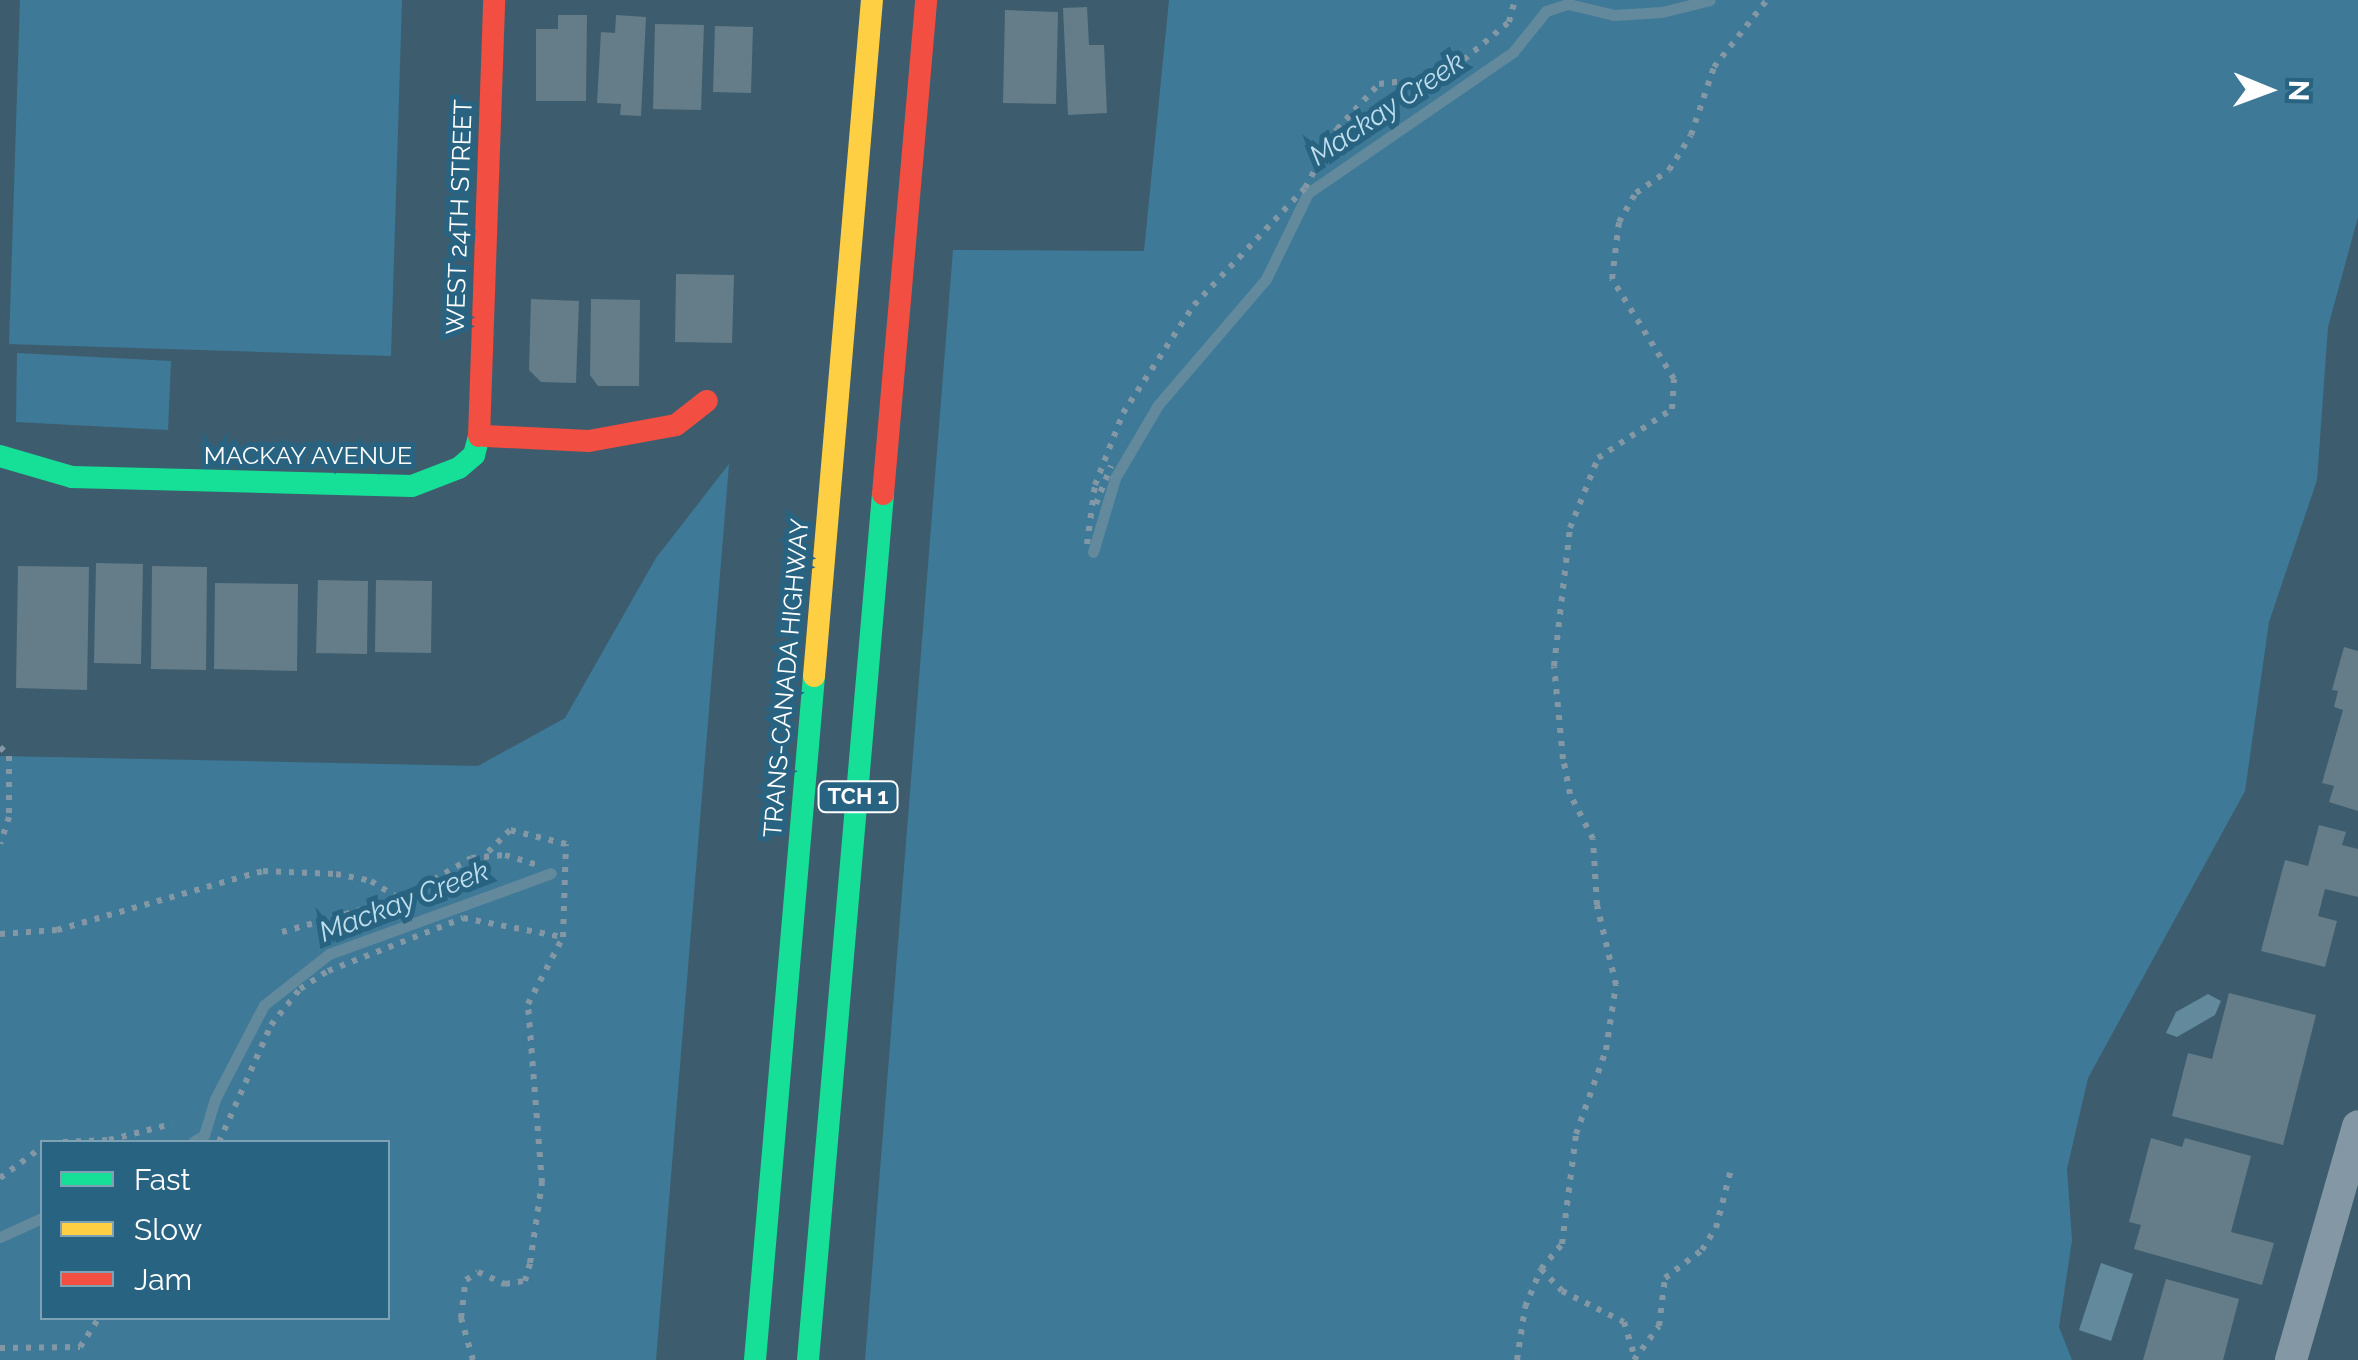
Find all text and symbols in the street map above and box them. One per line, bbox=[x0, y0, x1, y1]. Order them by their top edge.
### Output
north arrow bbox=[2218, 40, 2318, 140]
water label: Mackay Creek bbox=[1303, 45, 1471, 173]
text: N bbox=[2282, 80, 2315, 102]
street label: WEST 24TH STREET bbox=[440, 99, 478, 335]
street label: MACKAY AVENUE bbox=[203, 440, 413, 470]
street label: TRANS-CANADA HIGHWAY bbox=[757, 517, 815, 839]
road number: TCH 1 bbox=[816, 780, 900, 814]
water label: Mackay Creek bbox=[314, 854, 494, 950]
legend bbox=[40, 1140, 390, 1320]
text: Fast bbox=[134, 1162, 191, 1197]
text: Slow bbox=[134, 1212, 202, 1247]
text: Jam bbox=[134, 1262, 192, 1297]

